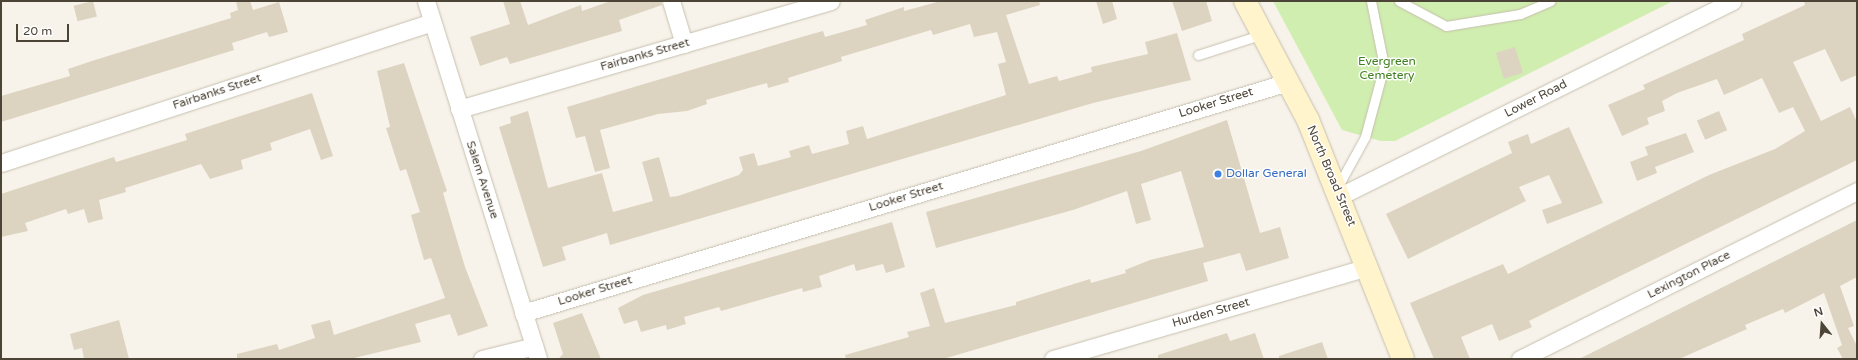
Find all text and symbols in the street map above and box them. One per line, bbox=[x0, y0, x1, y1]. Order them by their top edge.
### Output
scale bar bbox=[18, 16, 71, 42]
text: 20 m bbox=[23, 24, 52, 38]
street label: Fairbanks Street bbox=[599, 35, 691, 75]
park label: Evergreen Cemetery bbox=[1358, 55, 1416, 83]
street label: Fairbanks Street bbox=[171, 71, 263, 113]
street label: Lower Road bbox=[1502, 77, 1570, 121]
street label: Looker Street bbox=[1177, 85, 1255, 121]
street label: North Broad Street bbox=[1303, 123, 1359, 229]
street label: Salem Avenue bbox=[463, 139, 501, 221]
place label: Dollar General bbox=[1226, 167, 1307, 181]
marker: Dollar General bbox=[1213, 169, 1223, 179]
street label: Looker Street bbox=[867, 179, 945, 215]
street label: Lexington Place bbox=[1645, 248, 1733, 302]
street label: Looker Street bbox=[556, 273, 634, 309]
street label: Hurden Street bbox=[1171, 295, 1251, 331]
north arrow bbox=[1802, 304, 1842, 344]
text: N bbox=[1812, 305, 1824, 320]

